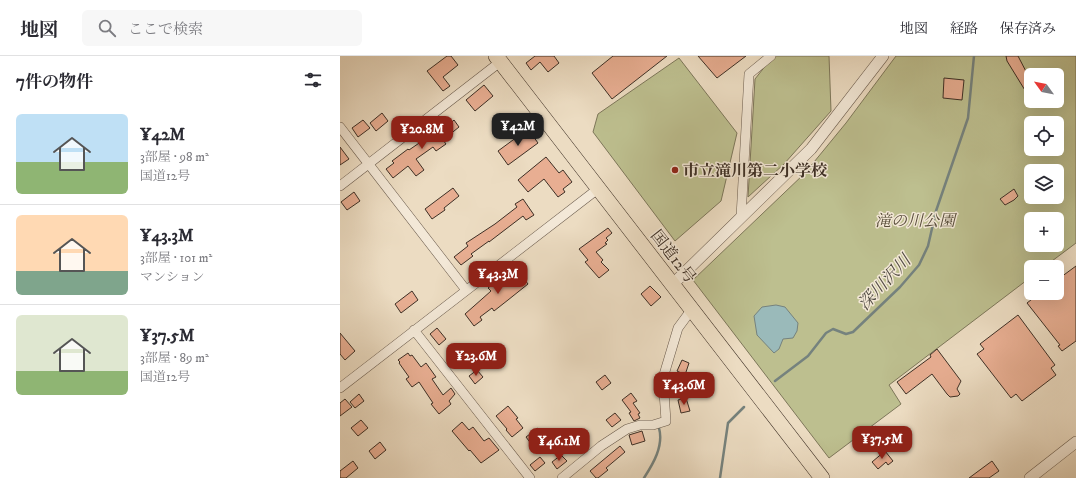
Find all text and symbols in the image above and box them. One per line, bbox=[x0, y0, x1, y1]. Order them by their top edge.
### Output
search box bbox=[82, 10, 362, 46]
icon: search bbox=[96, 17, 118, 39]
text: 地図 bbox=[20, 19, 58, 42]
text: ここで検索 bbox=[128, 20, 203, 39]
text: 地図 bbox=[900, 20, 928, 38]
text: 経路 bbox=[950, 20, 978, 38]
text: 保存済み bbox=[1000, 20, 1056, 38]
north arrow bbox=[1024, 68, 1064, 108]
map controls bbox=[1024, 68, 1064, 300]
icon: filters bbox=[302, 69, 324, 91]
text: 7件の物件 bbox=[16, 71, 93, 93]
pin: ¥42M bbox=[494, 113, 542, 147]
pin: ¥20.8M bbox=[389, 116, 455, 150]
button: locate bbox=[1024, 116, 1064, 156]
text: ¥42M bbox=[501, 118, 535, 134]
text: ¥20.8M bbox=[400, 121, 444, 137]
text: ¥42M bbox=[140, 124, 185, 146]
icon: home bbox=[48, 130, 96, 178]
text: 3部屋 · 98 m² bbox=[140, 149, 209, 165]
place label: 市立滝川第二小学校 bbox=[683, 161, 828, 181]
button: layers bbox=[1024, 164, 1064, 204]
marker: 市立滝川第二小学校 bbox=[670, 165, 680, 175]
text: 国道12号 bbox=[140, 168, 190, 184]
park label: 滝の川公園 bbox=[875, 211, 958, 231]
button: + bbox=[1024, 212, 1064, 252]
text: ¥43.3M bbox=[140, 225, 193, 247]
street label: 国道12号 bbox=[646, 226, 700, 287]
icon: home bbox=[48, 231, 96, 279]
water label: 深川沢川 bbox=[853, 249, 917, 315]
text: 3部屋 · 101 m² bbox=[140, 250, 212, 266]
button: − bbox=[1024, 260, 1064, 300]
pin: ¥43.3M bbox=[465, 261, 531, 295]
text: ¥43.3M bbox=[478, 266, 518, 282]
text: マンション bbox=[140, 269, 204, 285]
text: ¥37.5M bbox=[140, 325, 194, 347]
icon: home bbox=[48, 331, 96, 379]
pin: ¥23.6M bbox=[443, 343, 509, 377]
text: ¥23.6M bbox=[455, 348, 497, 364]
text: 3部屋 · 89 m² bbox=[140, 350, 209, 366]
text: 国道12号 bbox=[140, 369, 190, 385]
pin: ¥43.6M bbox=[651, 372, 717, 406]
text: ¥43.6M bbox=[663, 377, 705, 393]
pin: ¥37.5M bbox=[849, 426, 915, 460]
pin: ¥46.1M bbox=[526, 428, 592, 462]
text: ¥37.5M bbox=[861, 431, 903, 447]
text: ¥46.1M bbox=[538, 433, 580, 449]

